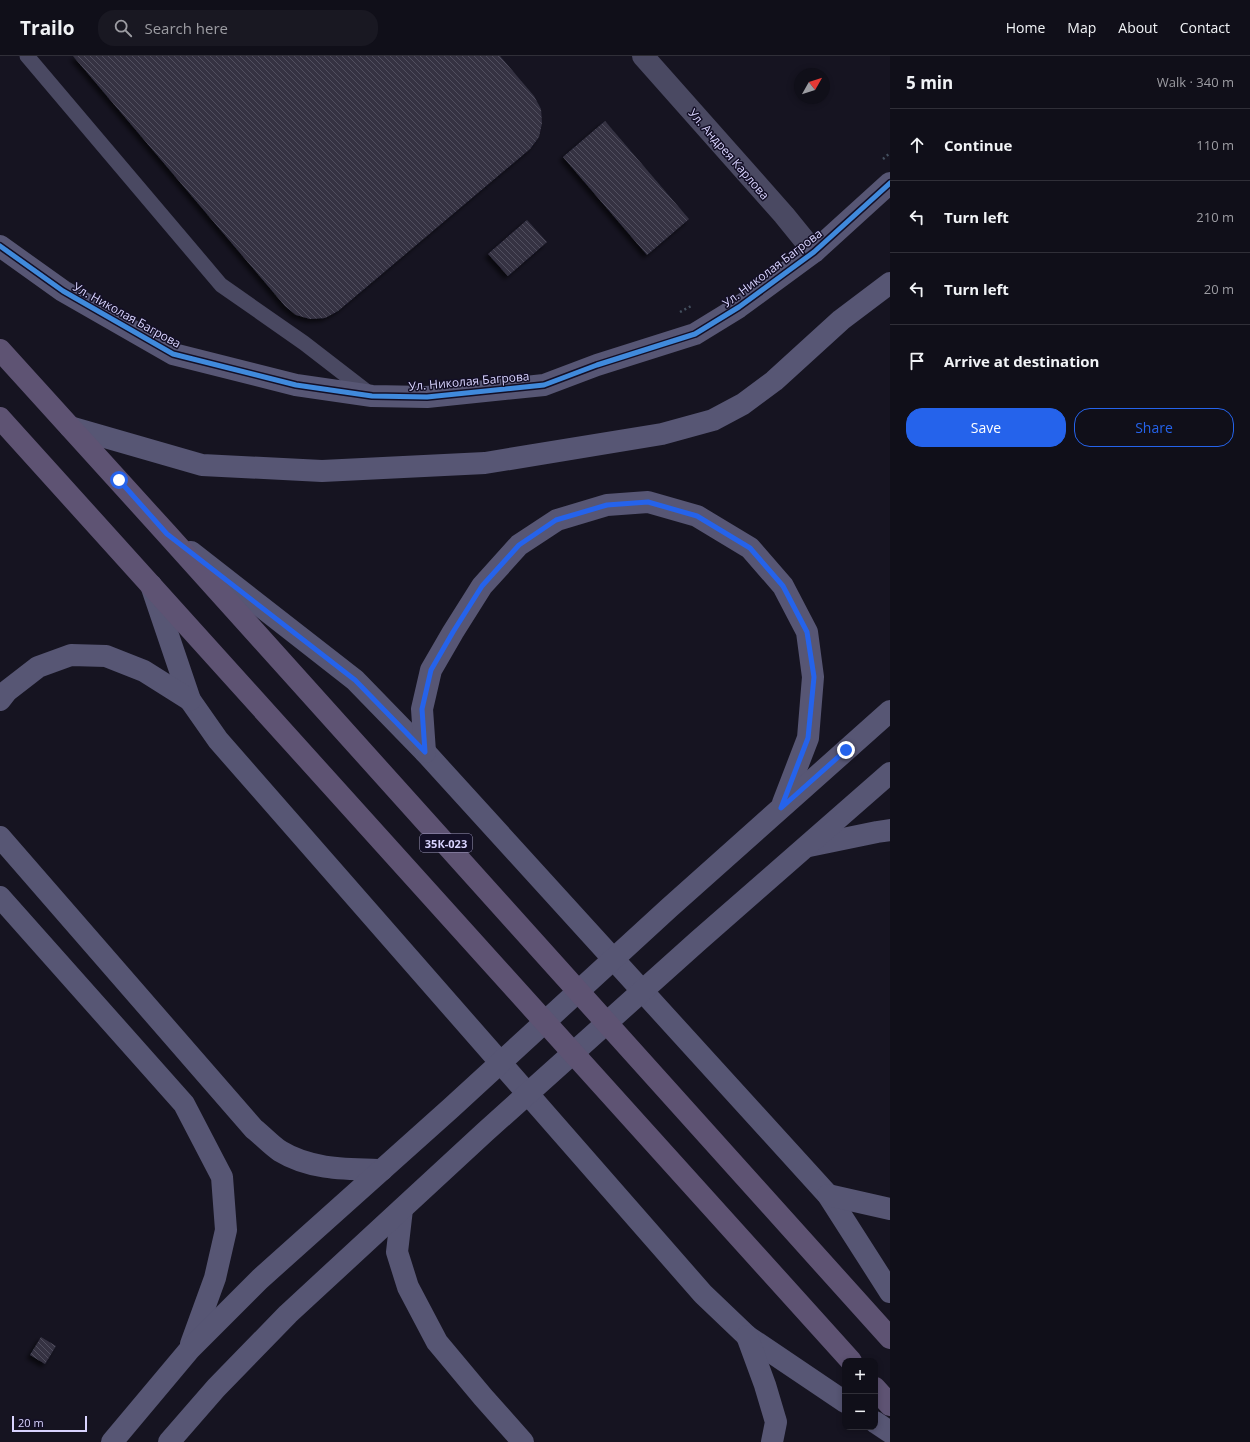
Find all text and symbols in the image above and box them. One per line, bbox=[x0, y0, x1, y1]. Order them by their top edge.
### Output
search box bbox=[98, 10, 378, 46]
text: Trailo bbox=[20, 15, 74, 41]
icon: search bbox=[112, 17, 134, 39]
text: Search here bbox=[144, 18, 228, 38]
text: Home bbox=[1006, 18, 1045, 37]
text: Map bbox=[1067, 18, 1096, 37]
text: About bbox=[1118, 18, 1158, 37]
text: Contact bbox=[1180, 18, 1230, 37]
north arrow bbox=[794, 68, 830, 104]
text: 5 min bbox=[906, 71, 953, 94]
text: Walk · 340 m bbox=[1157, 73, 1234, 91]
street label: Ул. Андрея Карлова bbox=[685, 105, 773, 203]
icon: ahead bbox=[906, 134, 928, 156]
text: Continue bbox=[944, 135, 1012, 155]
text: 110 m bbox=[1196, 136, 1234, 154]
icon: left bbox=[906, 206, 928, 228]
text: Turn left bbox=[944, 207, 1009, 227]
text: 210 m bbox=[1196, 208, 1234, 226]
street label: Ул. Николая Багрова bbox=[719, 225, 825, 311]
street label: Ул. Николая Багрова bbox=[70, 278, 184, 352]
icon: left bbox=[906, 278, 928, 300]
text: Turn left bbox=[944, 279, 1009, 299]
text: 20 m bbox=[1204, 280, 1234, 298]
icon: arrive bbox=[906, 350, 928, 372]
text: Arrive at destination bbox=[944, 351, 1099, 371]
street label: Ул. Николая Багрова bbox=[408, 367, 530, 395]
button: Save bbox=[906, 408, 1066, 447]
button: Share bbox=[1074, 408, 1234, 447]
route start bbox=[110, 471, 128, 489]
route end bbox=[837, 741, 855, 759]
road number: 35К-023 bbox=[420, 834, 472, 852]
map controls bbox=[842, 1358, 878, 1430]
button: + bbox=[842, 1358, 878, 1394]
button: − bbox=[842, 1394, 878, 1430]
scale bar bbox=[12, 1414, 87, 1433]
text: 20 m bbox=[18, 1415, 44, 1430]

